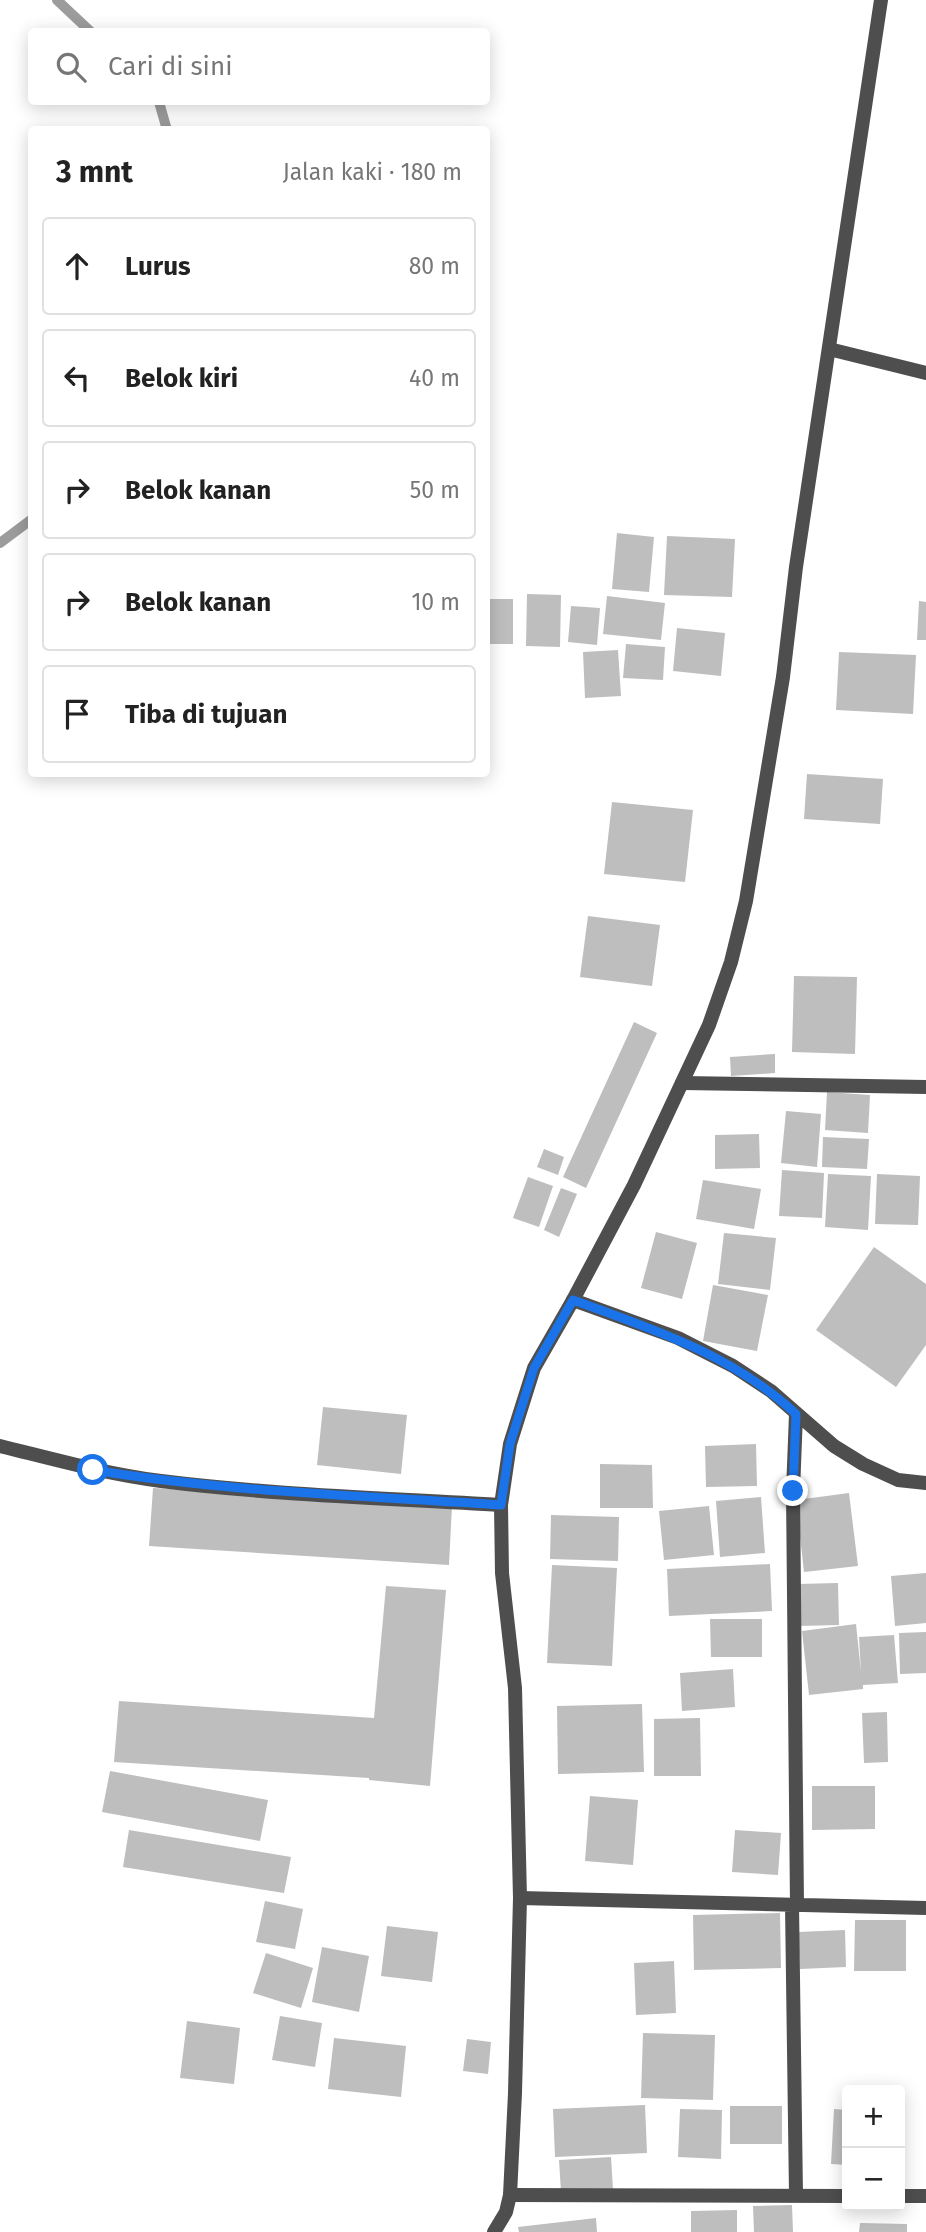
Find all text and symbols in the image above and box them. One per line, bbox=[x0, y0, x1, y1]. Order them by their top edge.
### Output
search box bbox=[28, 28, 490, 105]
icon: search bbox=[52, 48, 90, 86]
text: Cari di sini bbox=[108, 51, 233, 82]
text: 3 mnt bbox=[56, 154, 133, 190]
text: Jalan kaki · 180 m bbox=[283, 158, 462, 186]
icon: ahead bbox=[58, 247, 96, 285]
text: Lurus bbox=[125, 251, 191, 282]
text: 80 m bbox=[409, 252, 460, 280]
icon: left bbox=[58, 359, 96, 397]
text: Belok kiri bbox=[125, 363, 238, 394]
text: 40 m bbox=[409, 364, 460, 392]
icon: right bbox=[58, 471, 96, 509]
text: Belok kanan bbox=[125, 475, 271, 506]
text: 50 m bbox=[410, 476, 460, 504]
icon: right bbox=[58, 583, 96, 621]
text: Belok kanan bbox=[125, 587, 271, 618]
text: 10 m bbox=[411, 588, 460, 616]
icon: arrive bbox=[58, 695, 96, 733]
text: Tiba di tujuan bbox=[125, 699, 287, 730]
route start bbox=[77, 1454, 108, 1485]
route end bbox=[777, 1475, 808, 1506]
map controls bbox=[842, 2085, 905, 2211]
button: + bbox=[842, 2085, 905, 2148]
button: − bbox=[842, 2148, 905, 2211]

